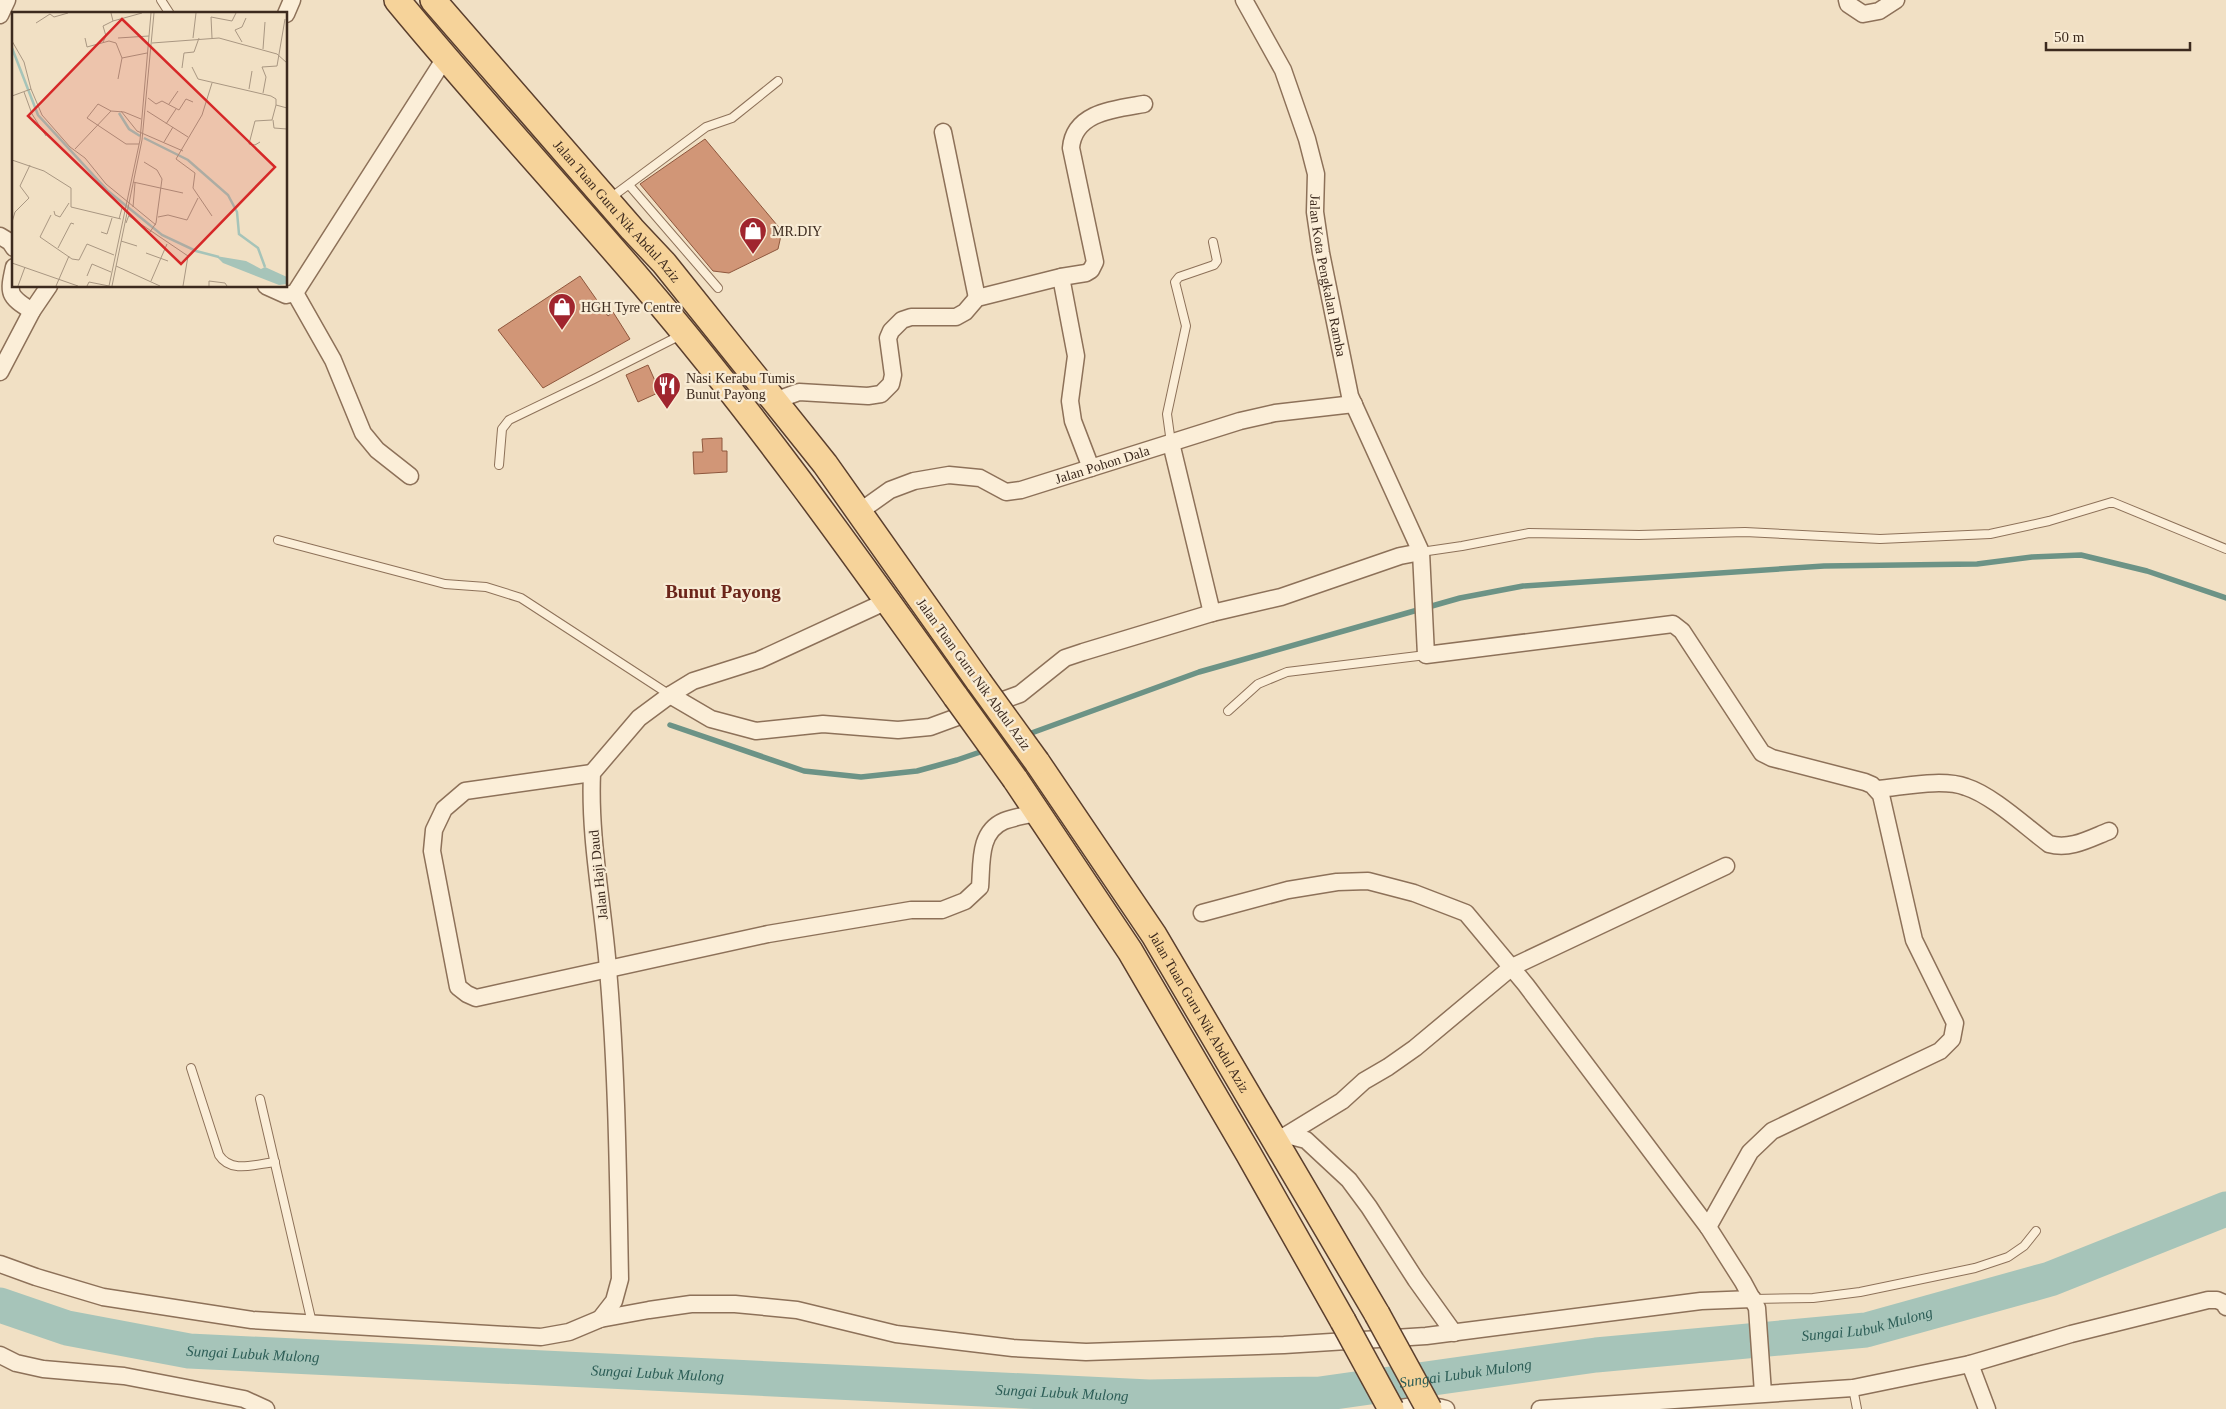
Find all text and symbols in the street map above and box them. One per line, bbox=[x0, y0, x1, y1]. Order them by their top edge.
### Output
inset map bbox=[12, 12, 288, 288]
scale bar bbox=[2046, 20, 2190, 52]
text: 50 m bbox=[2054, 29, 2085, 45]
street label: Jalan Tuan Guru Nik Abdul Aziz bbox=[550, 137, 683, 285]
street label: Jalan Kota Pengkalan Ramba bbox=[1307, 194, 1349, 359]
shop icon: MR.DIY bbox=[738, 216, 768, 255]
place label: MR.DIY bbox=[772, 224, 822, 239]
shop icon: HGH Tyre Centre bbox=[547, 292, 577, 331]
place label: HGH Tyre Centre bbox=[581, 300, 681, 315]
restaurant icon: Nasi Kerabu Tumis Bunut Payong bbox=[652, 371, 682, 410]
place label: Nasi Kerabu Tumis Bunut Payong bbox=[686, 371, 795, 402]
street label: Jalan Pohon Dala bbox=[1053, 443, 1152, 487]
district label: Bunut Payong bbox=[665, 581, 781, 602]
street label: Jalan Tuan Guru Nik Abdul Aziz bbox=[913, 595, 1034, 753]
street label: Jalan Haji Daud bbox=[586, 829, 611, 921]
street label: Jalan Tuan Guru Nik Abdul Aziz bbox=[1146, 929, 1252, 1095]
water label: Sungai Lubuk Mulong bbox=[1801, 1304, 1935, 1344]
water label: Sungai Lubuk Mulong bbox=[186, 1343, 320, 1365]
water label: Sungai Lubuk Mulong bbox=[1398, 1356, 1533, 1391]
water label: Sungai Lubuk Mulong bbox=[590, 1362, 725, 1385]
water label: Sungai Lubuk Mulong bbox=[995, 1382, 1129, 1404]

